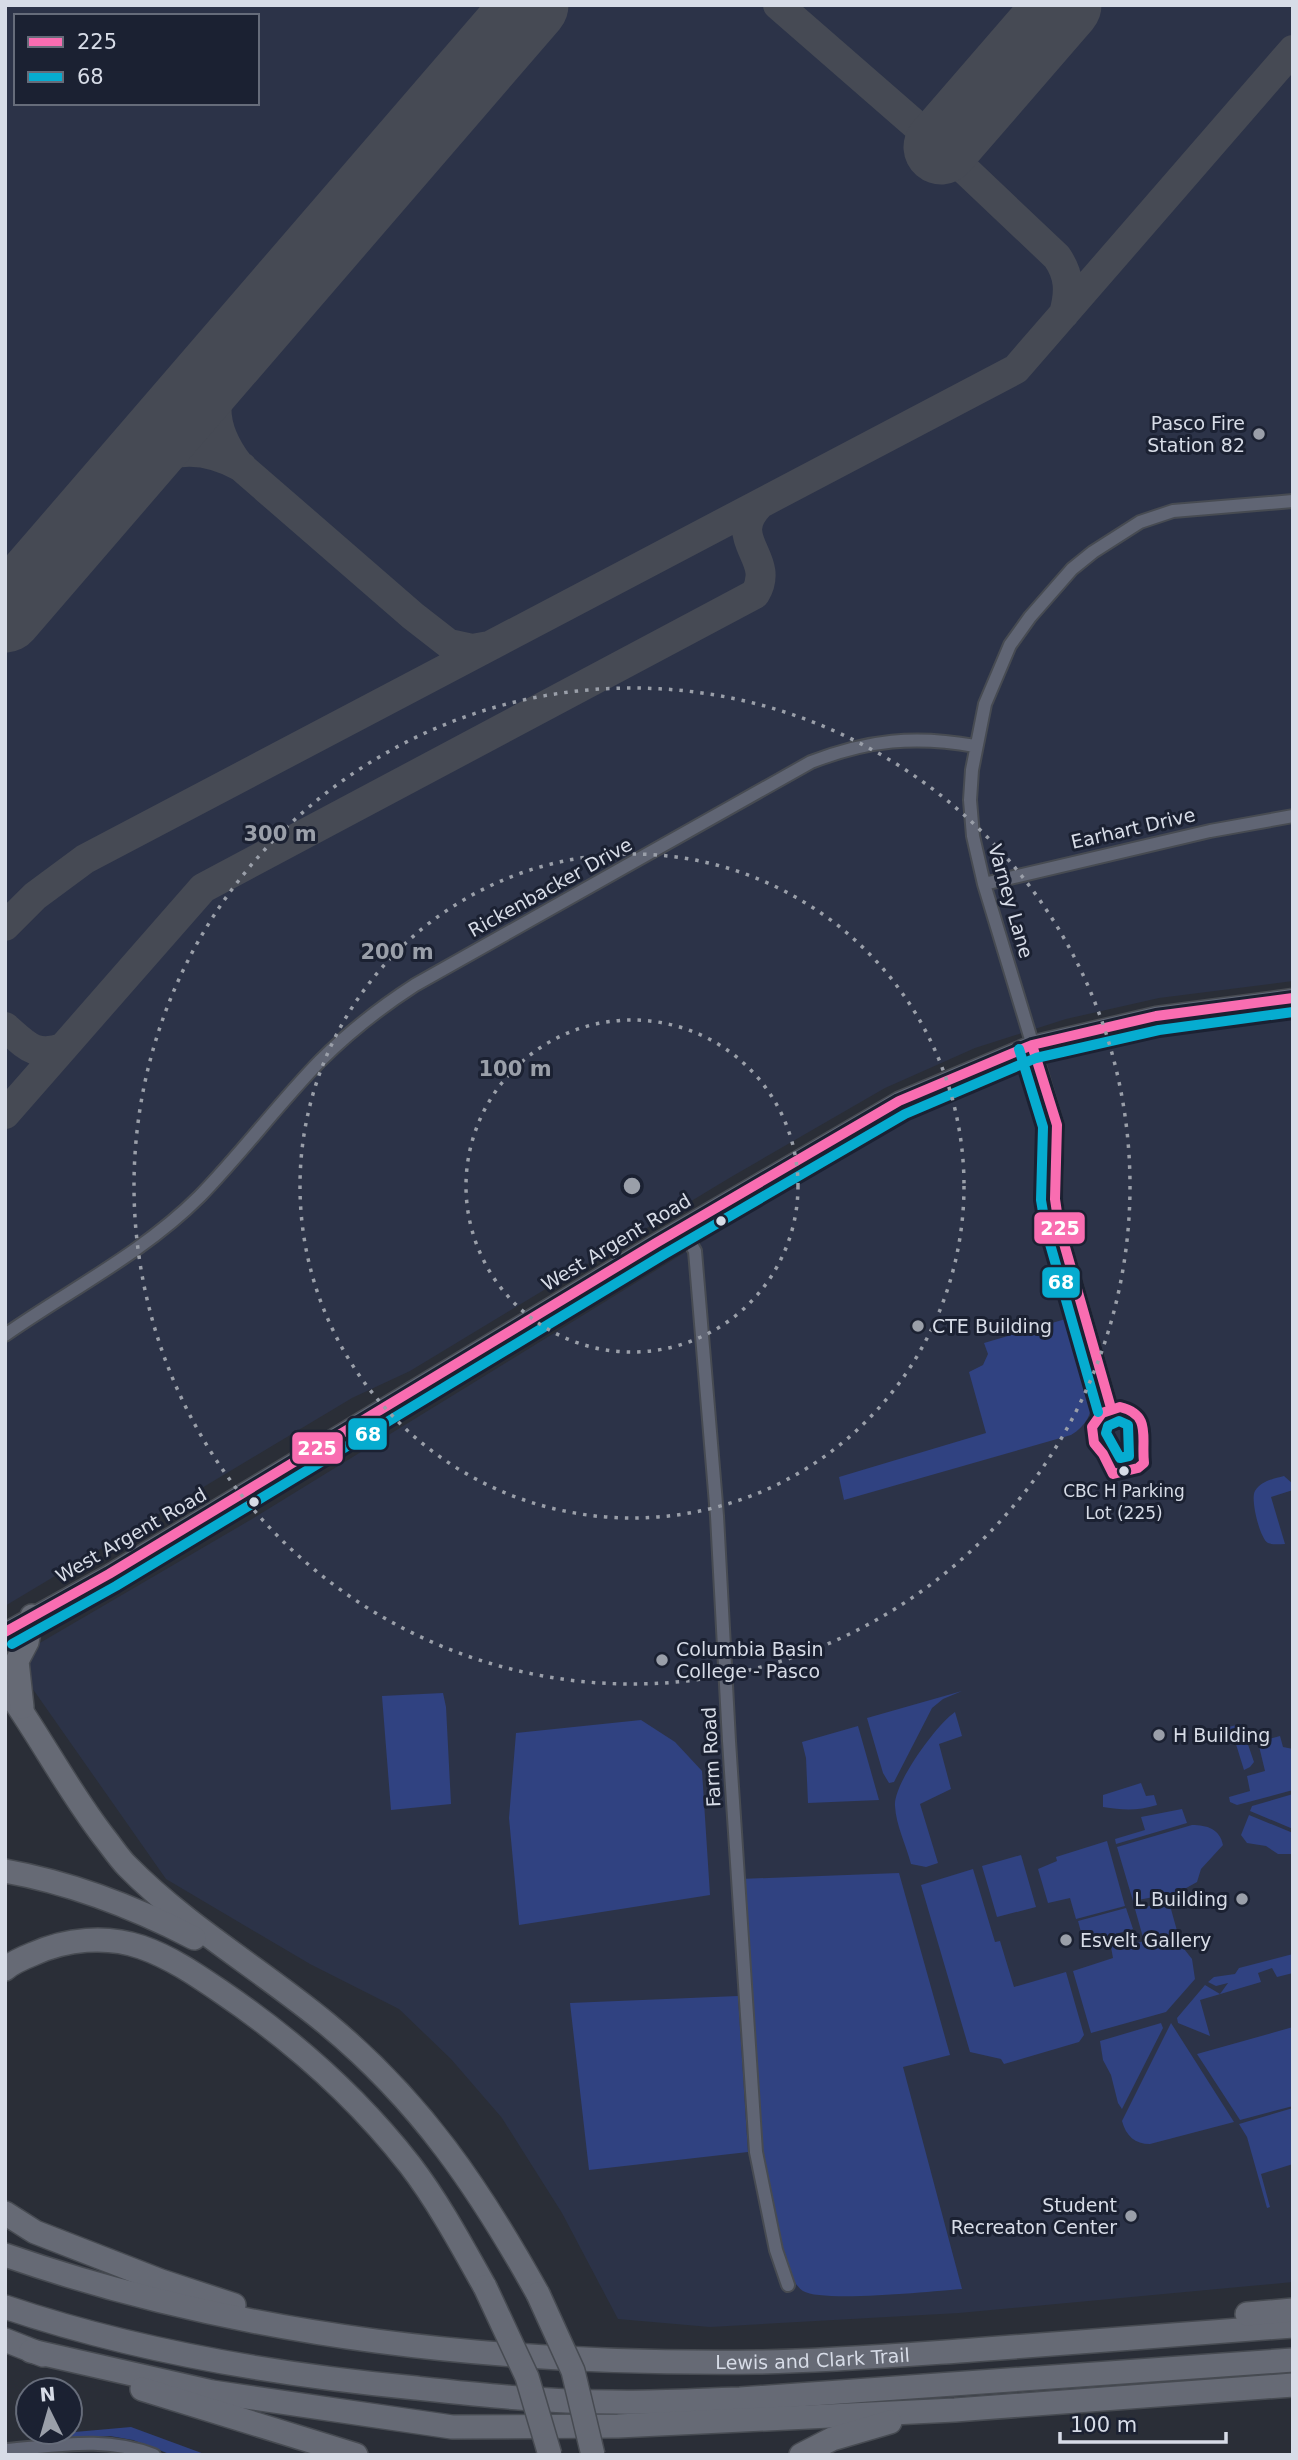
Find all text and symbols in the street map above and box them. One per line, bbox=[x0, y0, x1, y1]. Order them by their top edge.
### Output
legend bbox=[14, 14, 259, 105]
text: 225 bbox=[77, 30, 117, 54]
text: 68 bbox=[77, 65, 104, 89]
place label: Pasco Fire Station 82 bbox=[1147, 412, 1245, 456]
marker: Pasco Fire Station 82 bbox=[1251, 426, 1267, 442]
street label: Earhart Drive bbox=[1069, 803, 1197, 853]
text: 300 m bbox=[243, 822, 317, 846]
street label: Rickenbacker Drive bbox=[464, 833, 636, 941]
street label: Varney Lane bbox=[984, 841, 1038, 961]
text: 200 m bbox=[360, 940, 434, 964]
text: 100 m bbox=[478, 1057, 552, 1081]
centre of rings bbox=[620, 1174, 644, 1198]
street label: West Argent Road bbox=[537, 1189, 695, 1295]
line badge: 225 bbox=[1033, 1211, 1086, 1245]
unlabelled marker bbox=[714, 1214, 728, 1228]
text: 225 bbox=[1040, 1217, 1080, 1239]
line badge: 68 bbox=[1041, 1266, 1081, 1299]
text: 68 bbox=[1048, 1271, 1074, 1293]
place label: CTE Building bbox=[932, 1315, 1052, 1337]
marker: CTE Building bbox=[910, 1318, 926, 1334]
line badge: 68 bbox=[347, 1417, 388, 1451]
text: 68 bbox=[355, 1423, 381, 1445]
line badge: 225 bbox=[291, 1431, 344, 1465]
text: 225 bbox=[297, 1437, 337, 1459]
marker: CBC H Parking Lot (225) bbox=[1117, 1464, 1131, 1478]
place label: CBC H Parking Lot (225) bbox=[1063, 1481, 1185, 1523]
street label: West Argent Road bbox=[52, 1483, 210, 1587]
unlabelled marker bbox=[247, 1495, 261, 1509]
place label: Columbia Basin College - Pasco bbox=[676, 1638, 824, 1682]
marker: Columbia Basin College - Pasco bbox=[654, 1652, 670, 1668]
street label: Farm Road bbox=[697, 1706, 725, 1808]
place label: H Building bbox=[1173, 1724, 1270, 1746]
marker: H Building bbox=[1151, 1727, 1167, 1743]
place label: L Building bbox=[1134, 1888, 1228, 1910]
marker: L Building bbox=[1234, 1891, 1250, 1907]
place label: Esvelt Gallery bbox=[1080, 1929, 1211, 1951]
marker: Esvelt Gallery bbox=[1058, 1932, 1074, 1948]
place label: Student Recreaton Center bbox=[951, 2194, 1117, 2238]
marker: Student Recreaton Center bbox=[1123, 2208, 1139, 2224]
street label: Lewis and Clark Trail bbox=[715, 2344, 911, 2373]
north arrow bbox=[14, 2376, 84, 2446]
text: N bbox=[39, 2382, 56, 2406]
scale bar bbox=[1060, 2400, 1226, 2444]
text: 100 m bbox=[1070, 2413, 1137, 2437]

